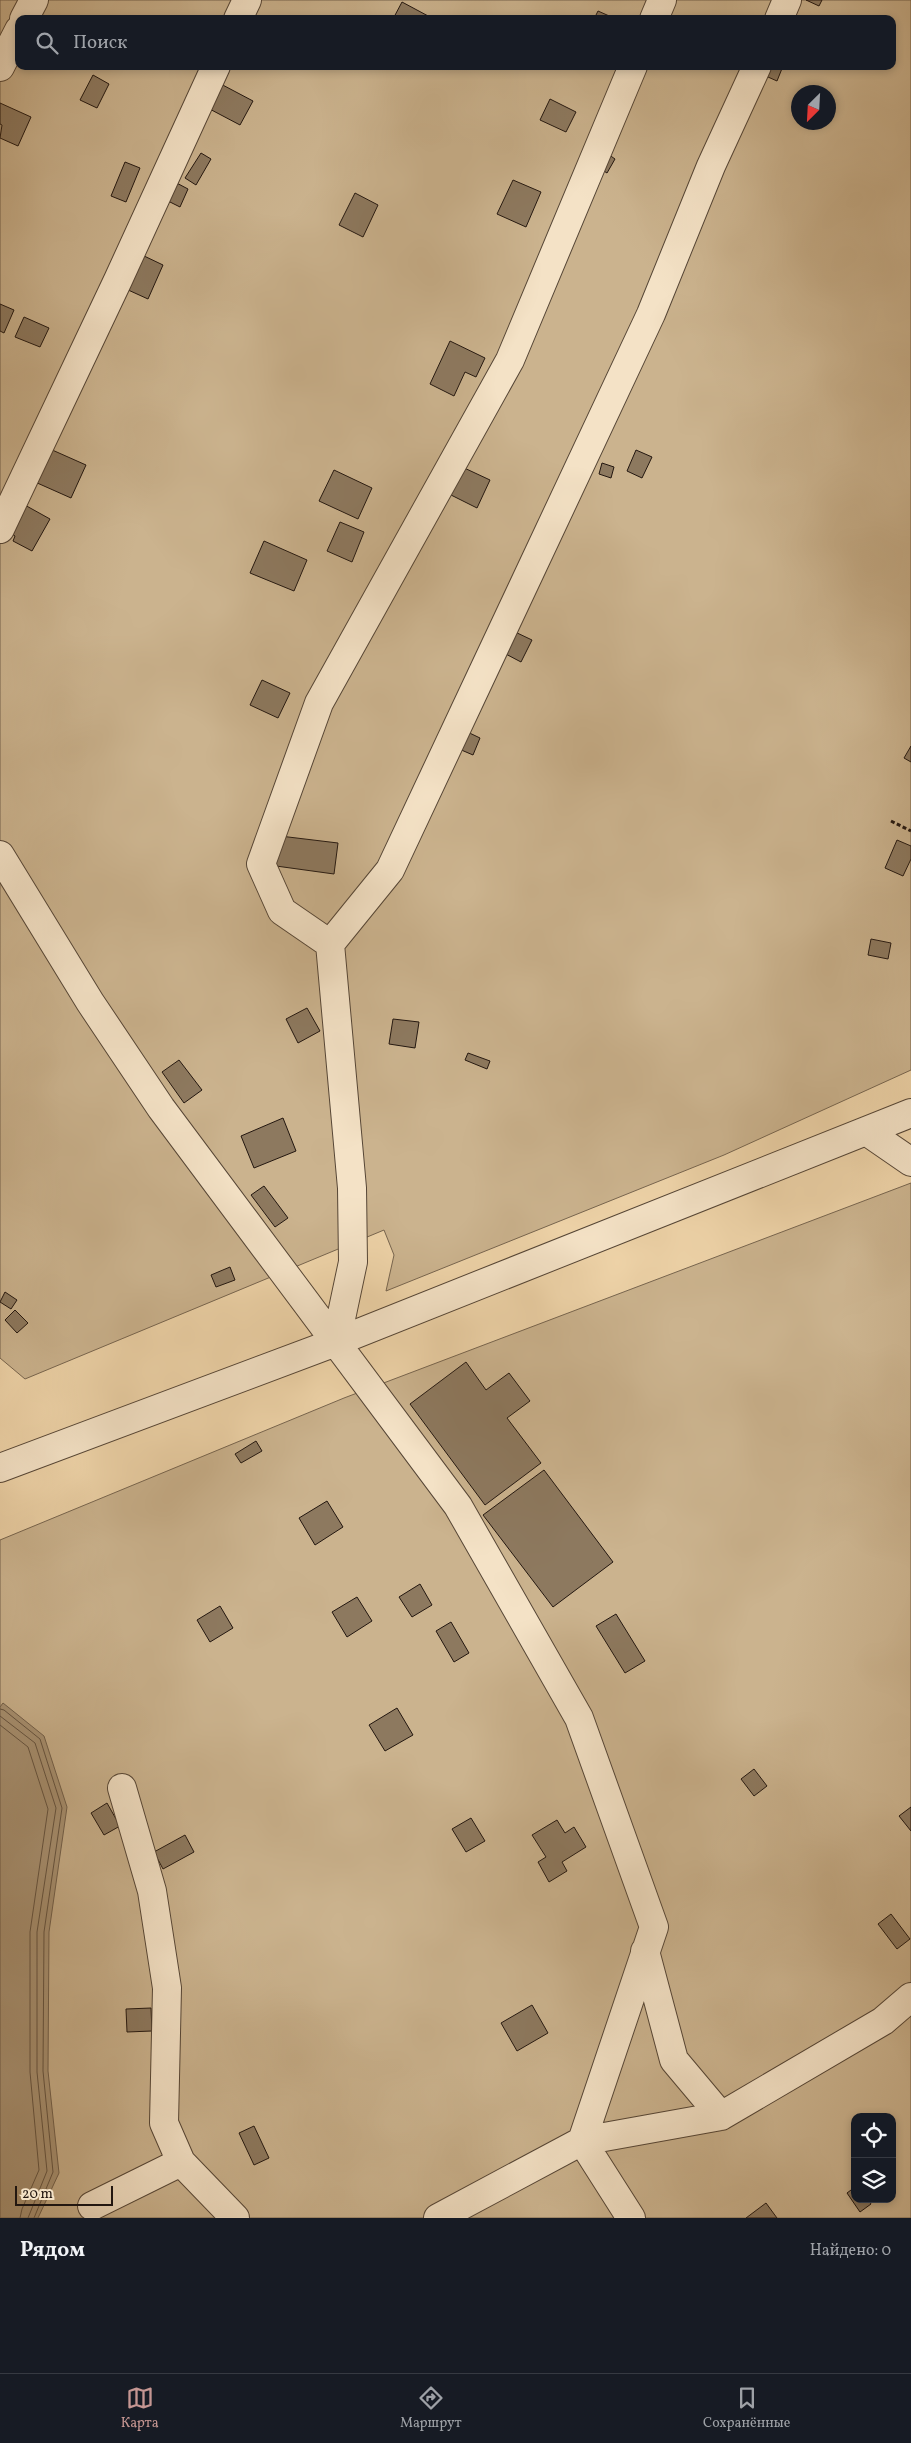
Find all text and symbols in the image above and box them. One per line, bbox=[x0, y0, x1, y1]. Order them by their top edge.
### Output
search box bbox=[15, 15, 896, 70]
icon: search bbox=[33, 29, 61, 57]
text: Поиск bbox=[73, 30, 127, 56]
north arrow bbox=[791, 85, 836, 130]
map controls bbox=[851, 2113, 896, 2203]
button: locate bbox=[851, 2113, 896, 2158]
button: layers bbox=[851, 2158, 896, 2203]
scale bar bbox=[15, 2183, 112, 2206]
text: 20 m bbox=[22, 2185, 53, 2204]
text: Рядом bbox=[20, 2236, 85, 2265]
text: Найдено: 0 bbox=[810, 2240, 891, 2262]
tab: Карта bbox=[121, 2384, 159, 2433]
tab: Маршрут bbox=[400, 2384, 462, 2433]
tab: Сохранённые bbox=[703, 2384, 790, 2433]

